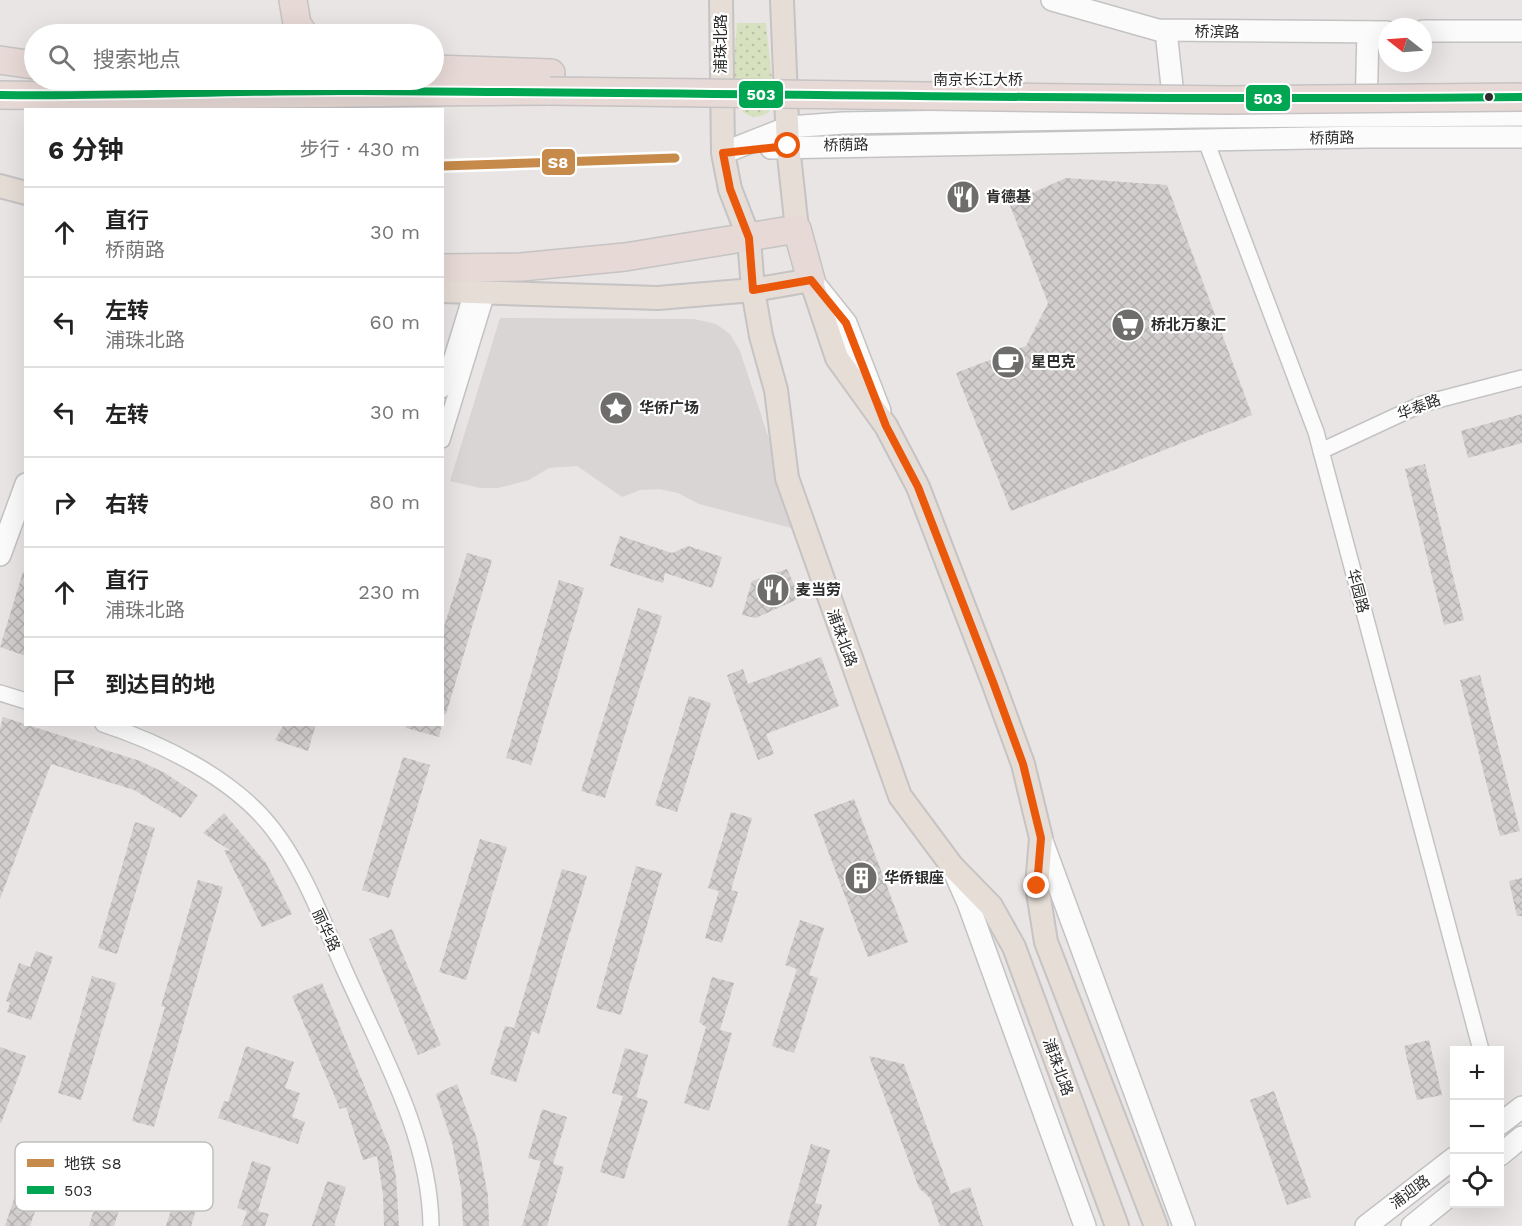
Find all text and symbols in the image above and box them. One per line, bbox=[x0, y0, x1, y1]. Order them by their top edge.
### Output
street label: 浦珠北路 bbox=[712, 14, 730, 74]
north arrow bbox=[1378, 18, 1432, 72]
street label: 桥滨路 bbox=[1194, 23, 1240, 41]
search box bbox=[24, 24, 444, 90]
icon: search bbox=[45, 41, 78, 74]
text: 搜索地点 bbox=[93, 47, 181, 72]
street label: 南京长江大桥 bbox=[933, 71, 1023, 89]
line badge: 503 bbox=[738, 80, 784, 109]
line badge: 503 bbox=[1245, 84, 1291, 112]
text: 503 bbox=[747, 85, 776, 104]
text: 503 bbox=[1254, 89, 1283, 108]
unlabelled marker bbox=[1483, 91, 1495, 103]
street label: 桥荫路 bbox=[1309, 129, 1355, 147]
route start bbox=[774, 132, 800, 158]
text: 6 分钟 bbox=[48, 135, 123, 165]
street label: 桥荫路 bbox=[823, 136, 869, 154]
text: 步行 · 430 m bbox=[300, 137, 420, 161]
line badge: S8 bbox=[541, 148, 576, 176]
text: S8 bbox=[548, 153, 568, 172]
restaurant icon: 肯德基 bbox=[945, 179, 981, 215]
place label: 肯德基 bbox=[986, 188, 1031, 206]
text: 直行 bbox=[105, 208, 149, 233]
icon: ahead bbox=[48, 216, 81, 249]
text: 30 m bbox=[370, 220, 420, 244]
text: 桥荫路 bbox=[105, 238, 165, 262]
text: 左转 bbox=[105, 298, 149, 323]
icon: left bbox=[48, 306, 81, 339]
supermarket icon: 桥北万象汇 bbox=[1110, 307, 1146, 343]
text: 60 m bbox=[370, 310, 420, 334]
place label: 桥北万象汇 bbox=[1151, 316, 1226, 334]
text: 浦珠北路 bbox=[105, 328, 185, 352]
cafe icon: 星巴克 bbox=[990, 344, 1026, 380]
place label: 星巴克 bbox=[1031, 353, 1076, 371]
place icon: 华侨广场 bbox=[598, 390, 634, 426]
street label: 华泰路 bbox=[1395, 391, 1443, 423]
icon: left bbox=[48, 396, 81, 429]
place label: 华侨广场 bbox=[639, 399, 699, 417]
text: 30 m bbox=[370, 400, 420, 424]
text: 左转 bbox=[105, 402, 149, 427]
icon: right bbox=[48, 486, 81, 519]
text: 80 m bbox=[369, 490, 420, 514]
text: 右转 bbox=[105, 492, 149, 517]
street label: 华园路 bbox=[1343, 567, 1373, 615]
text: 直行 bbox=[105, 568, 149, 593]
restaurant icon: 麦当劳 bbox=[755, 572, 791, 608]
icon: ahead bbox=[48, 576, 81, 609]
text: 230 m bbox=[358, 580, 420, 604]
place label: 麦当劳 bbox=[796, 581, 841, 599]
text: 浦珠北路 bbox=[105, 598, 185, 622]
street label: 浦珠北路 bbox=[823, 607, 861, 669]
icon: arrive bbox=[48, 666, 81, 699]
text: 到达目的地 bbox=[105, 672, 215, 697]
building icon: 华侨银座 bbox=[843, 860, 879, 896]
place label: 华侨银座 bbox=[884, 869, 944, 887]
route end bbox=[1023, 872, 1049, 898]
street label: 丽华路 bbox=[308, 906, 344, 954]
street label: 浦珠北路 bbox=[1039, 1036, 1077, 1098]
map controls bbox=[1450, 1046, 1504, 1208]
button: + bbox=[1450, 1046, 1504, 1100]
button: − bbox=[1450, 1100, 1504, 1154]
legend bbox=[15, 1142, 213, 1211]
text: 地铁 S8 bbox=[64, 1154, 122, 1173]
button: locate bbox=[1450, 1154, 1504, 1208]
street label: 浦迎路 bbox=[1387, 1171, 1433, 1213]
text: 503 bbox=[64, 1181, 92, 1200]

